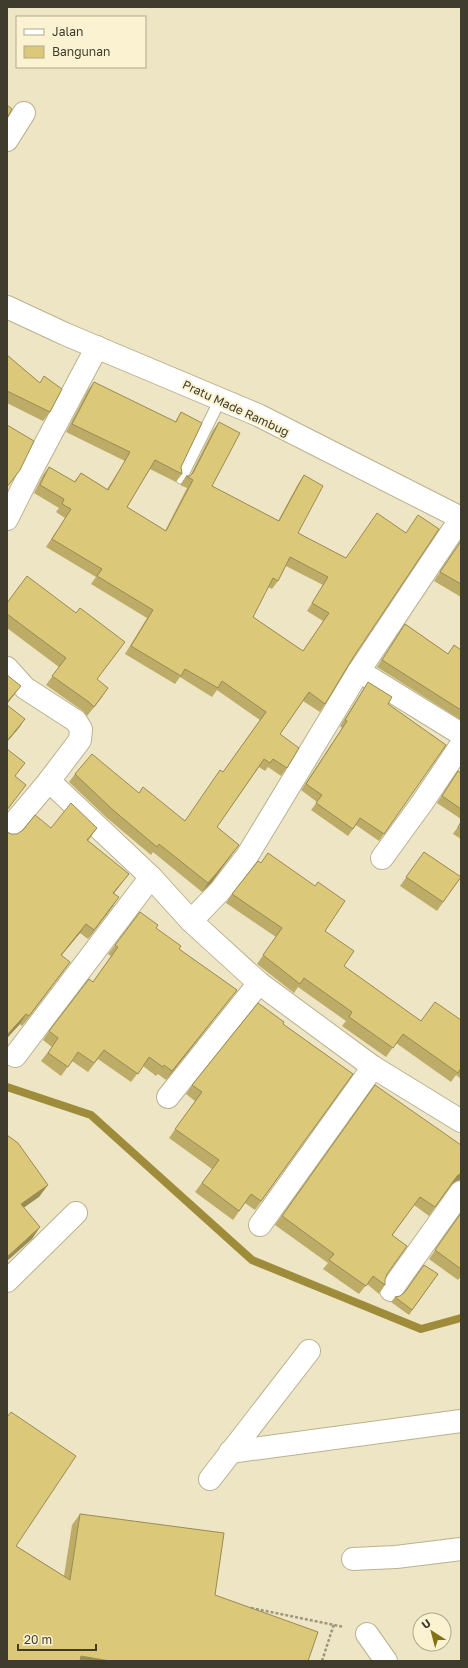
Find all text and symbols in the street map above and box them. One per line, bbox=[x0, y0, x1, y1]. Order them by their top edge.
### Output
legend bbox=[16, 16, 146, 68]
text: Jalan bbox=[52, 24, 83, 39]
text: Bangunan bbox=[52, 44, 110, 59]
street label: Pratu Made Rambug bbox=[180, 377, 292, 439]
north arrow bbox=[412, 1612, 452, 1652]
text: U bbox=[419, 1616, 433, 1631]
scale bar bbox=[18, 1626, 96, 1652]
text: 20 m bbox=[24, 1632, 52, 1647]

